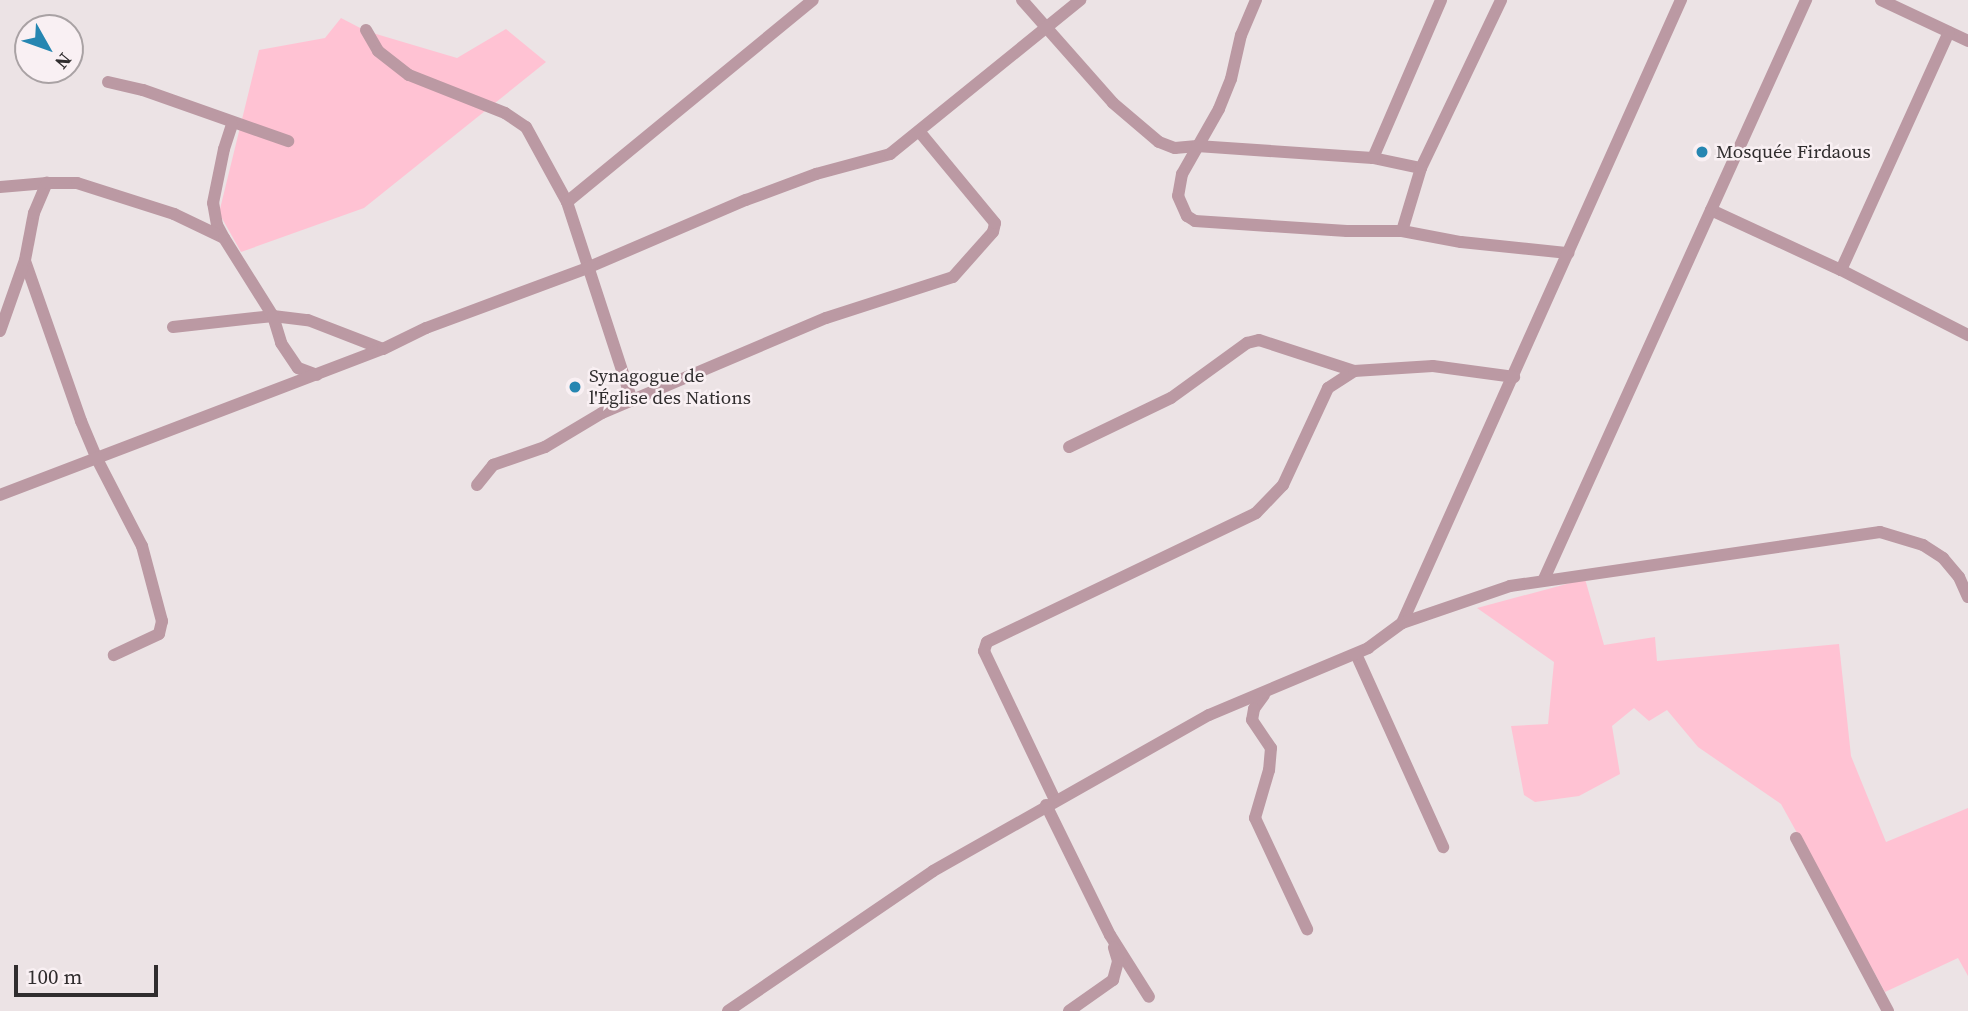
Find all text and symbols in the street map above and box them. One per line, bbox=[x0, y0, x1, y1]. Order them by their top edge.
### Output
north arrow bbox=[14, 14, 84, 84]
text: N bbox=[49, 48, 78, 75]
place label: Mosquée Firdaous bbox=[1716, 141, 1871, 163]
marker: Mosquée Firdaous bbox=[1694, 144, 1710, 160]
place label: Synagogue de l'Église des Nations bbox=[589, 365, 751, 409]
marker: Synagogue de l'Église des Nations bbox=[567, 379, 583, 395]
scale bar bbox=[18, 951, 161, 995]
text: 100 m bbox=[27, 962, 82, 991]

